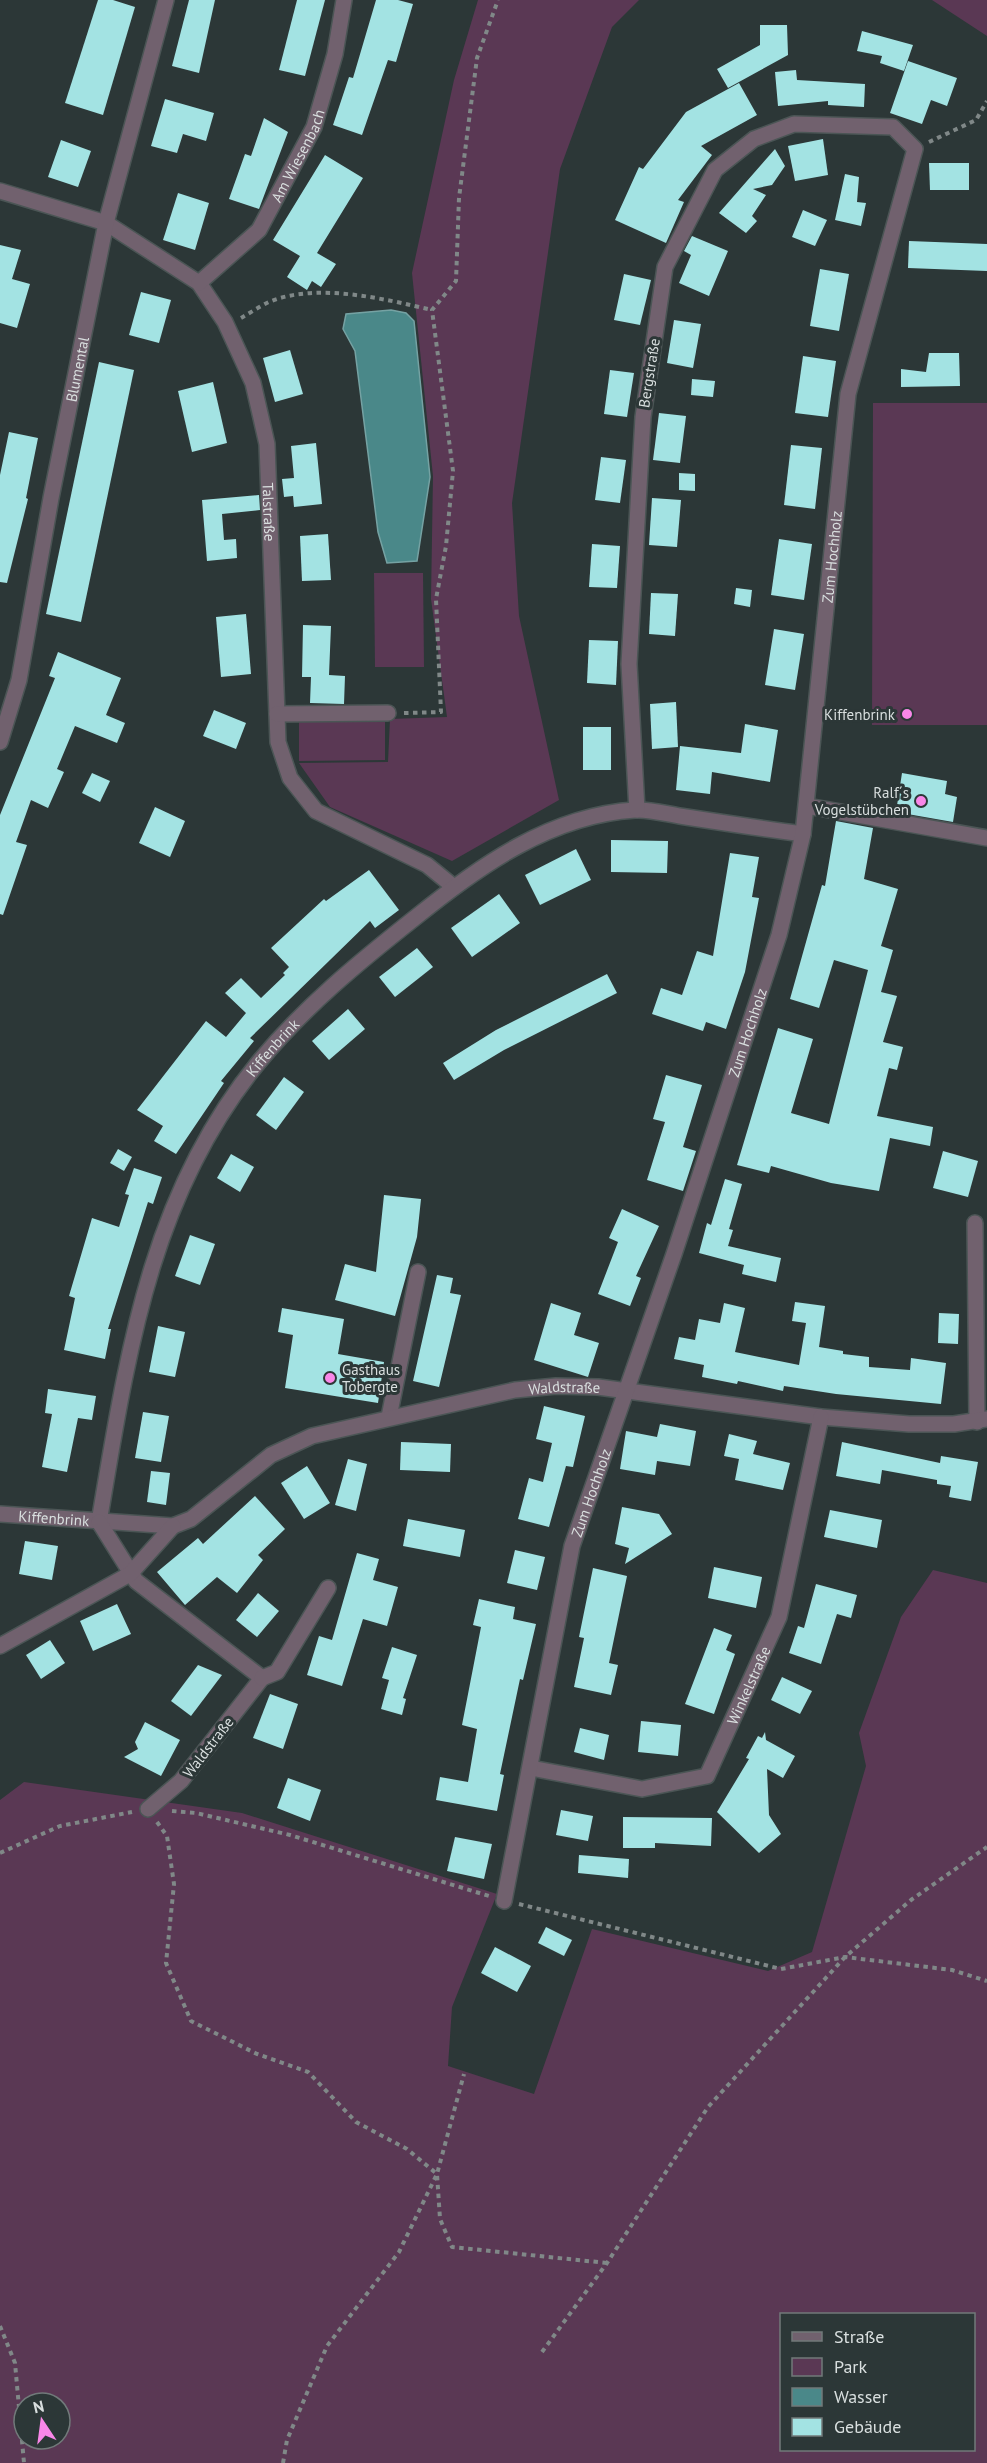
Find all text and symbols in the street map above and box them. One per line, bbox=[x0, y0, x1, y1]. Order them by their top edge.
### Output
street label: Am Wiesenbach bbox=[266, 107, 328, 205]
street label: Blumental bbox=[61, 334, 93, 404]
street label: Bergstraße bbox=[634, 337, 664, 409]
street label: Talstraße bbox=[259, 482, 280, 542]
street label: Zum Hochholz bbox=[817, 510, 846, 604]
place label: Kiffenbrink bbox=[824, 705, 896, 724]
marker: Kiffenbrink bbox=[900, 707, 914, 721]
place label: Ralf´s Vogelstübchen bbox=[814, 783, 909, 819]
marker: Ralf´s Vogelstübchen bbox=[914, 794, 928, 808]
street label: Zum Hochholz bbox=[723, 985, 770, 1079]
street label: Kiffenbrink bbox=[241, 1014, 303, 1080]
place label: Gasthaus Tobergte bbox=[342, 1360, 400, 1396]
marker: Gasthaus Tobergte bbox=[323, 1371, 337, 1385]
street label: Waldstraße bbox=[527, 1376, 601, 1398]
street label: Zum Hochholz bbox=[566, 1446, 615, 1539]
street label: Kiffenbrink bbox=[18, 1506, 91, 1530]
street label: Winkelstraße bbox=[722, 1643, 774, 1727]
street label: Waldstraße bbox=[178, 1713, 238, 1781]
legend bbox=[780, 2313, 975, 2451]
text: Straße bbox=[834, 2325, 885, 2348]
text: Park bbox=[834, 2355, 867, 2378]
text: Wasser bbox=[834, 2385, 888, 2408]
north arrow bbox=[12, 2391, 72, 2451]
text: N bbox=[31, 2395, 46, 2417]
text: Gebäude bbox=[834, 2415, 901, 2438]

